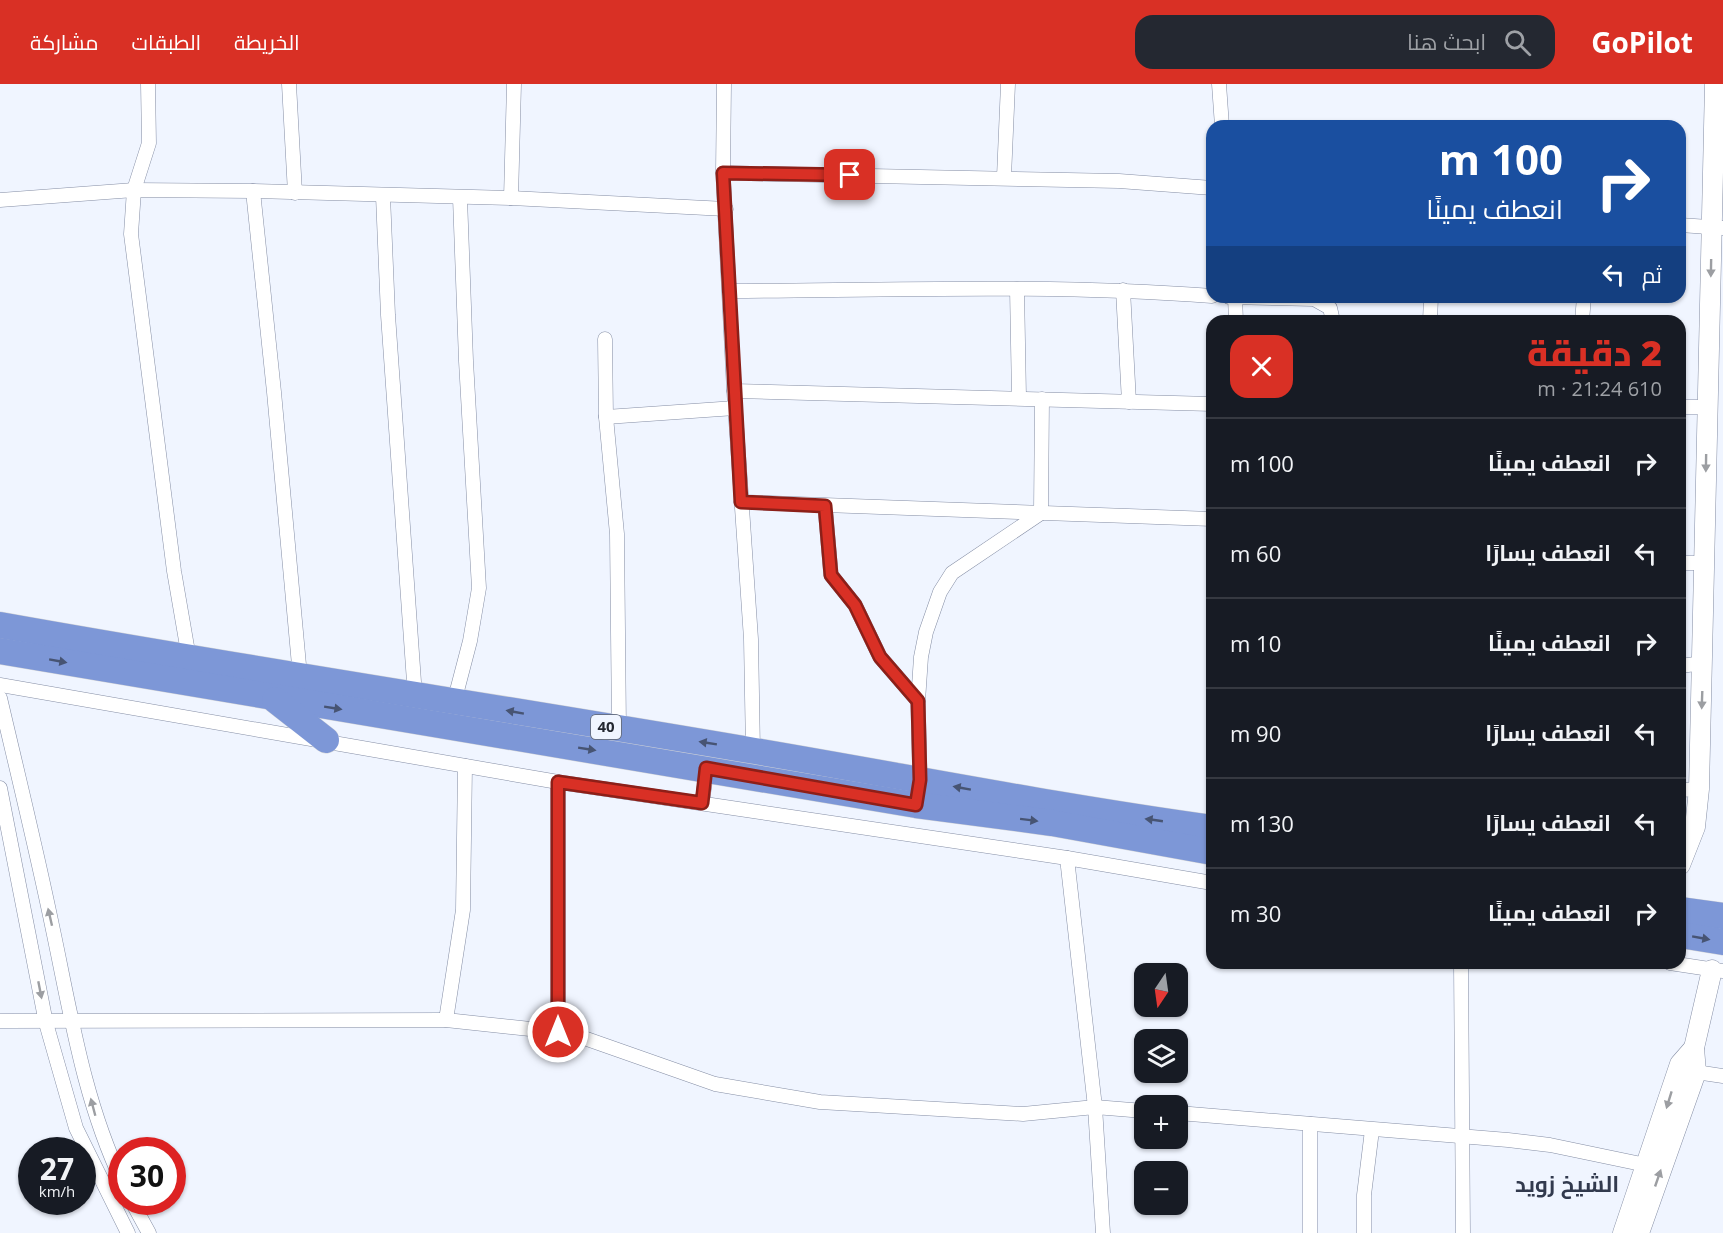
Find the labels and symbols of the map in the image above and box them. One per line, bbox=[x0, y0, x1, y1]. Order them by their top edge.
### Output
pin bbox=[824, 149, 875, 200]
one-way arrow bbox=[1706, 259, 1715, 278]
one-way arrow bbox=[1701, 454, 1711, 473]
one-way arrow bbox=[48, 657, 67, 666]
one-way arrow bbox=[1697, 691, 1707, 710]
one-way arrow bbox=[323, 703, 342, 712]
one-way arrow bbox=[506, 707, 525, 716]
road number: 40 bbox=[591, 715, 621, 739]
one-way arrow bbox=[698, 739, 717, 748]
one-way arrow bbox=[578, 745, 597, 754]
one-way arrow bbox=[952, 783, 971, 792]
one-way arrow bbox=[1019, 815, 1038, 824]
one-way arrow bbox=[1144, 815, 1163, 825]
one-way arrow bbox=[45, 908, 55, 926]
one-way arrow bbox=[1692, 934, 1711, 943]
north arrow bbox=[1134, 963, 1188, 1017]
one-way arrow bbox=[35, 980, 44, 999]
position arrow bbox=[526, 1000, 590, 1064]
one-way arrow bbox=[1664, 1091, 1673, 1109]
one-way arrow bbox=[88, 1098, 98, 1116]
speed limit sign: 30 bbox=[108, 1137, 186, 1215]
district label: الشيخ زويد bbox=[1515, 1168, 1619, 1199]
one-way arrow bbox=[1653, 1168, 1663, 1186]

